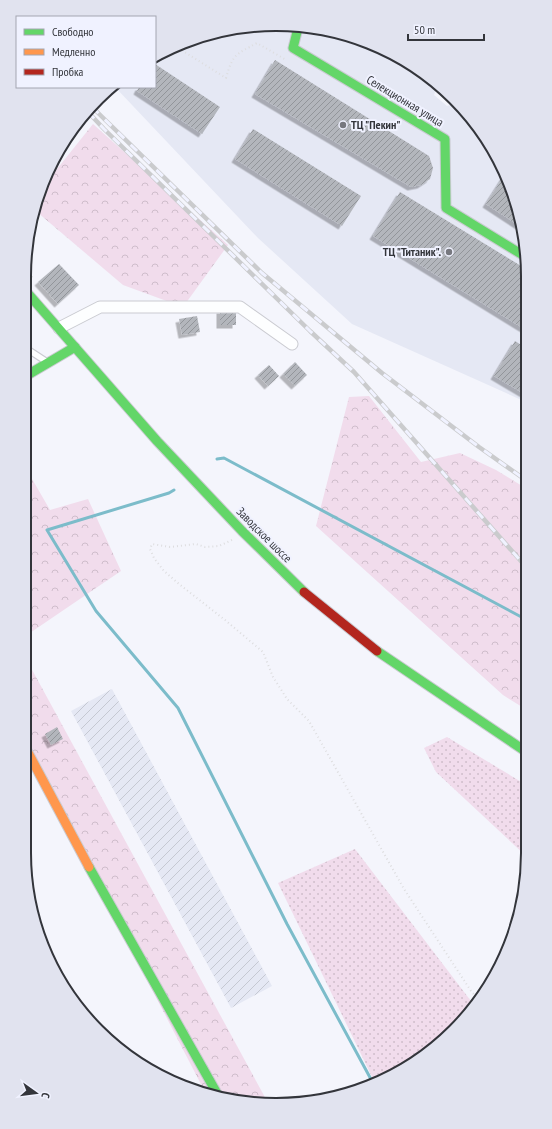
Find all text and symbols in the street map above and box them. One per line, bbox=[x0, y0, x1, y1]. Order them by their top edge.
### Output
legend bbox=[16, 16, 156, 88]
scale bar bbox=[408, 16, 484, 42]
text: 50 m bbox=[414, 22, 435, 37]
text: Свободно bbox=[52, 24, 94, 39]
text: Медленно bbox=[52, 44, 95, 59]
text: Пробка bbox=[52, 64, 84, 79]
street label: Селекционная улица bbox=[364, 72, 447, 130]
place label: ТЦ "Пекин" bbox=[351, 117, 401, 132]
marker: ТЦ "Пекин" bbox=[338, 120, 348, 130]
place label: ТЦ "Титаник". bbox=[383, 244, 441, 259]
marker: ТЦ "Титаник". bbox=[444, 247, 454, 257]
street label: Заводское шоссе bbox=[234, 504, 295, 566]
north arrow bbox=[16, 1073, 56, 1113]
text: С bbox=[38, 1091, 53, 1100]

